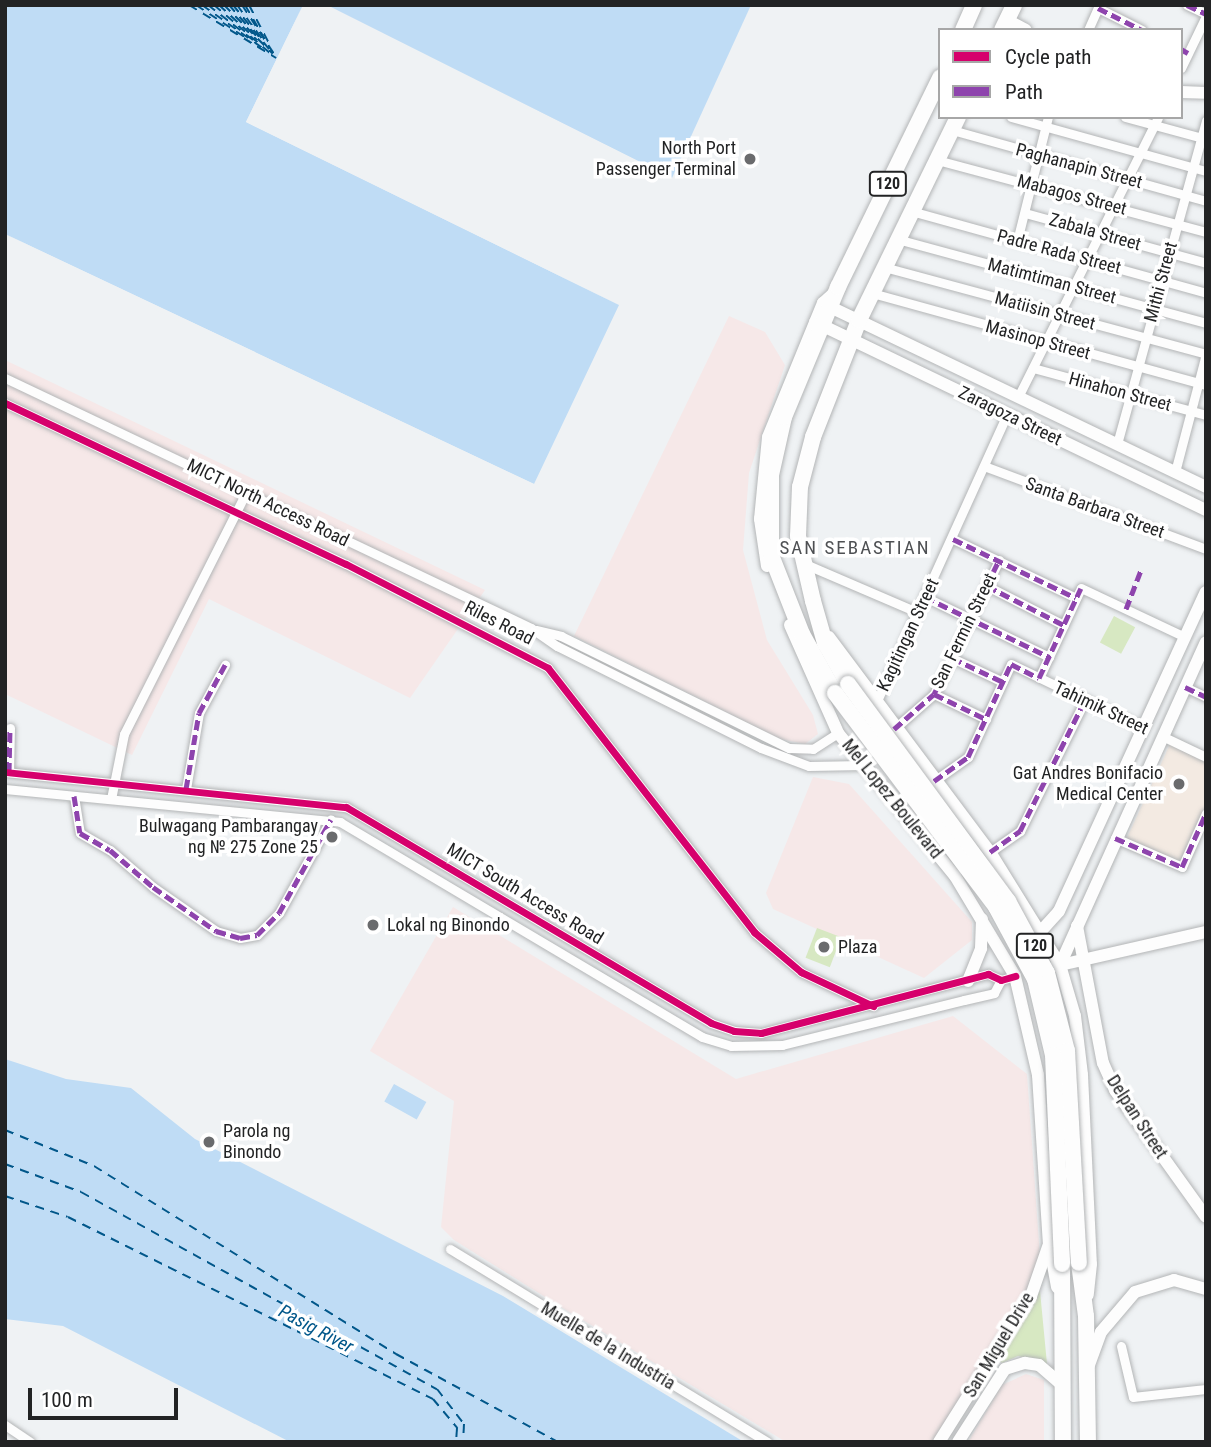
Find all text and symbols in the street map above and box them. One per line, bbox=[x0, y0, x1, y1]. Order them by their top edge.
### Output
legend bbox=[938, 28, 1183, 119]
text: Cycle path bbox=[1005, 45, 1091, 69]
text: Path bbox=[1005, 80, 1043, 104]
place label: North Port Passenger Terminal bbox=[595, 138, 736, 180]
street label: Paghanapin Street bbox=[1013, 139, 1145, 193]
marker: North Port Passenger Terminal bbox=[742, 151, 758, 167]
street label: Mabagos Street bbox=[1015, 170, 1129, 220]
road number: 120 bbox=[869, 172, 907, 196]
street label: Zabala Street bbox=[1047, 209, 1143, 255]
street label: Padre Rada Street bbox=[995, 225, 1123, 279]
street label: Mithi Street bbox=[1140, 240, 1182, 324]
street label: Matimtiman Street bbox=[986, 254, 1118, 308]
street label: Matiisin Street bbox=[992, 287, 1098, 335]
street label: Masinop Street bbox=[983, 316, 1093, 364]
street label: Hinahon Street bbox=[1066, 368, 1174, 416]
street label: Zaragoza Street bbox=[955, 382, 1065, 450]
street label: MICT North Access Road bbox=[183, 454, 353, 552]
street label: Santa Barbara Street bbox=[1023, 473, 1167, 543]
district label: SAN SEBASTIAN bbox=[781, 537, 929, 559]
street label: San Fermin Street bbox=[927, 570, 1001, 692]
street label: Kagitingan Street bbox=[872, 575, 944, 695]
street label: Riles Road bbox=[461, 596, 537, 650]
street label: Tahimik Street bbox=[1050, 677, 1152, 739]
street label: Mel Lopez Boulevard bbox=[837, 735, 947, 863]
place label: Gat Andres Bonifacio Medical Center bbox=[1013, 763, 1163, 806]
marker: Gat Andres Bonifacio Medical Center bbox=[1169, 774, 1189, 794]
place label: Bulwagang Pambarangay ng № 275 Zone 25 bbox=[139, 816, 318, 858]
marker: Bulwagang Pambarangay ng № 275 Zone 25 bbox=[324, 829, 340, 845]
street label: MICT South Access Road bbox=[443, 839, 607, 949]
place label: Lokal ng Binondo bbox=[387, 914, 510, 936]
marker: Lokal ng Binondo bbox=[365, 917, 381, 933]
road number: 120 bbox=[1016, 934, 1054, 958]
place label: Plaza bbox=[838, 936, 877, 958]
marker: Plaza bbox=[816, 939, 832, 955]
street label: Delpan Street bbox=[1102, 1071, 1172, 1163]
place label: Parola ng Binondo bbox=[223, 1121, 290, 1164]
marker: Parola ng Binondo bbox=[201, 1134, 217, 1150]
street label: San Miguel Drive bbox=[959, 1289, 1039, 1401]
street label: Muelle de la Industria bbox=[537, 1297, 679, 1395]
water label: Pasig River bbox=[275, 1300, 357, 1358]
scale bar bbox=[32, 1374, 182, 1418]
text: 100 m bbox=[41, 1388, 93, 1412]

